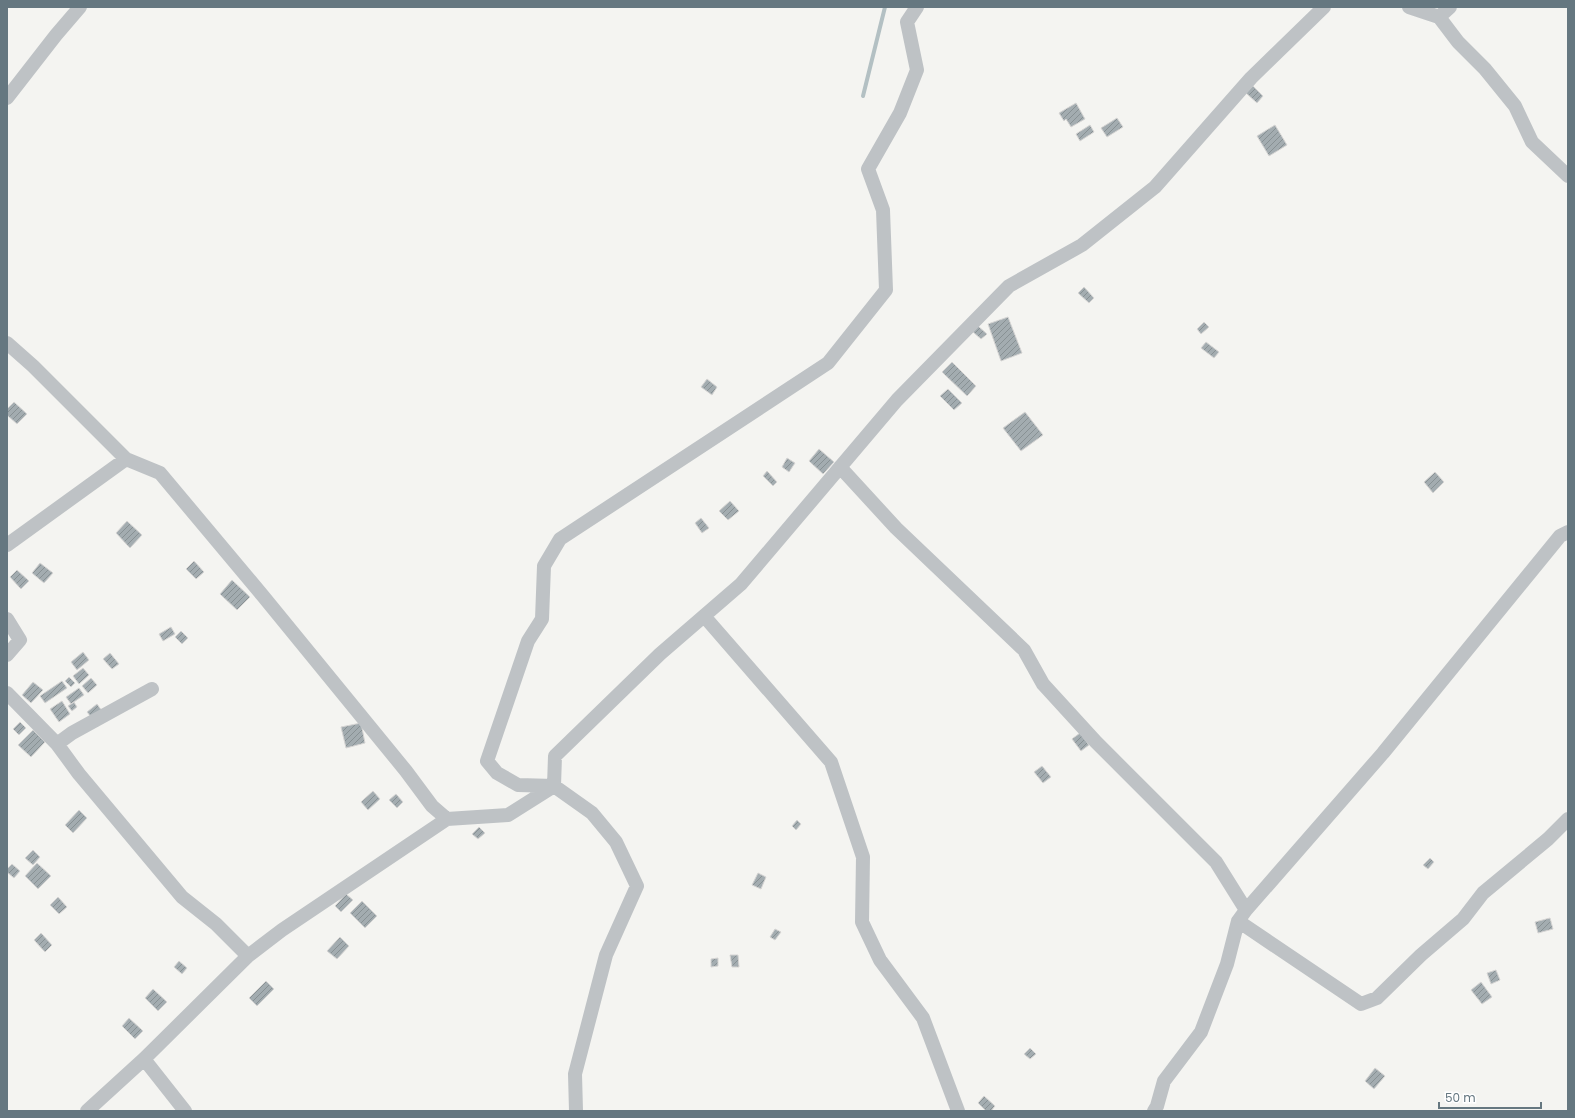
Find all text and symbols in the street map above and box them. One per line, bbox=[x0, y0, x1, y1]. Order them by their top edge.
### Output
scale bar bbox=[1439, 1084, 1541, 1110]
text: 50 m bbox=[1445, 1089, 1476, 1106]

